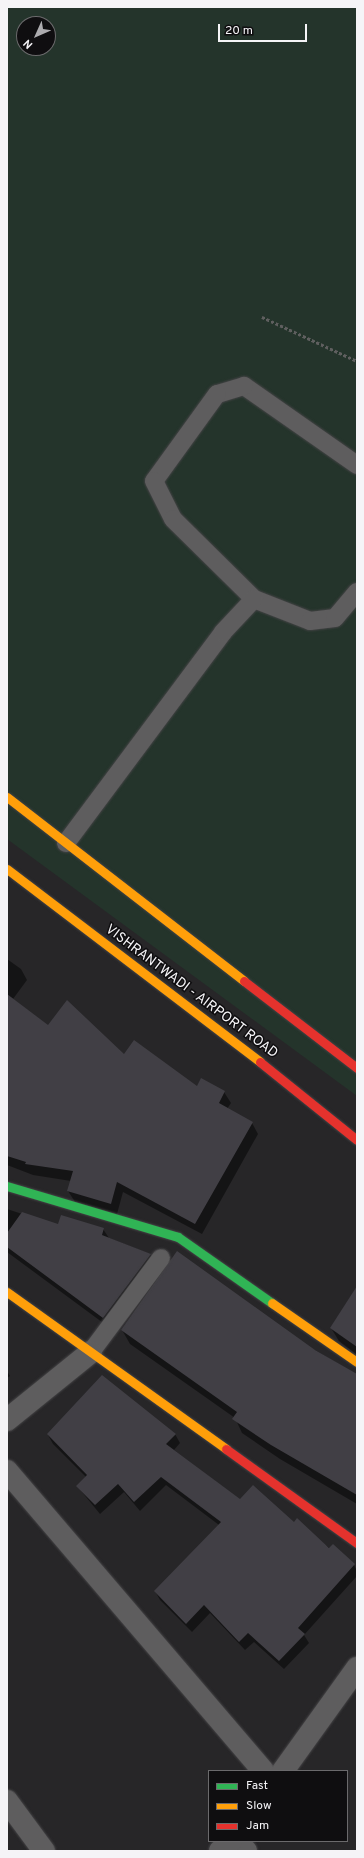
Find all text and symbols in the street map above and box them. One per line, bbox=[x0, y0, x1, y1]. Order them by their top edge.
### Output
north arrow bbox=[16, 16, 56, 56]
scale bar bbox=[220, 16, 309, 42]
text: 20 m bbox=[225, 23, 253, 39]
text: N bbox=[20, 36, 36, 52]
street label: VISHRANTWADI - AIRPORT ROAD bbox=[101, 921, 281, 1063]
legend bbox=[208, 1770, 348, 1842]
text: Fast bbox=[246, 1778, 268, 1794]
text: Slow bbox=[246, 1798, 272, 1814]
text: Jam bbox=[246, 1818, 269, 1834]

